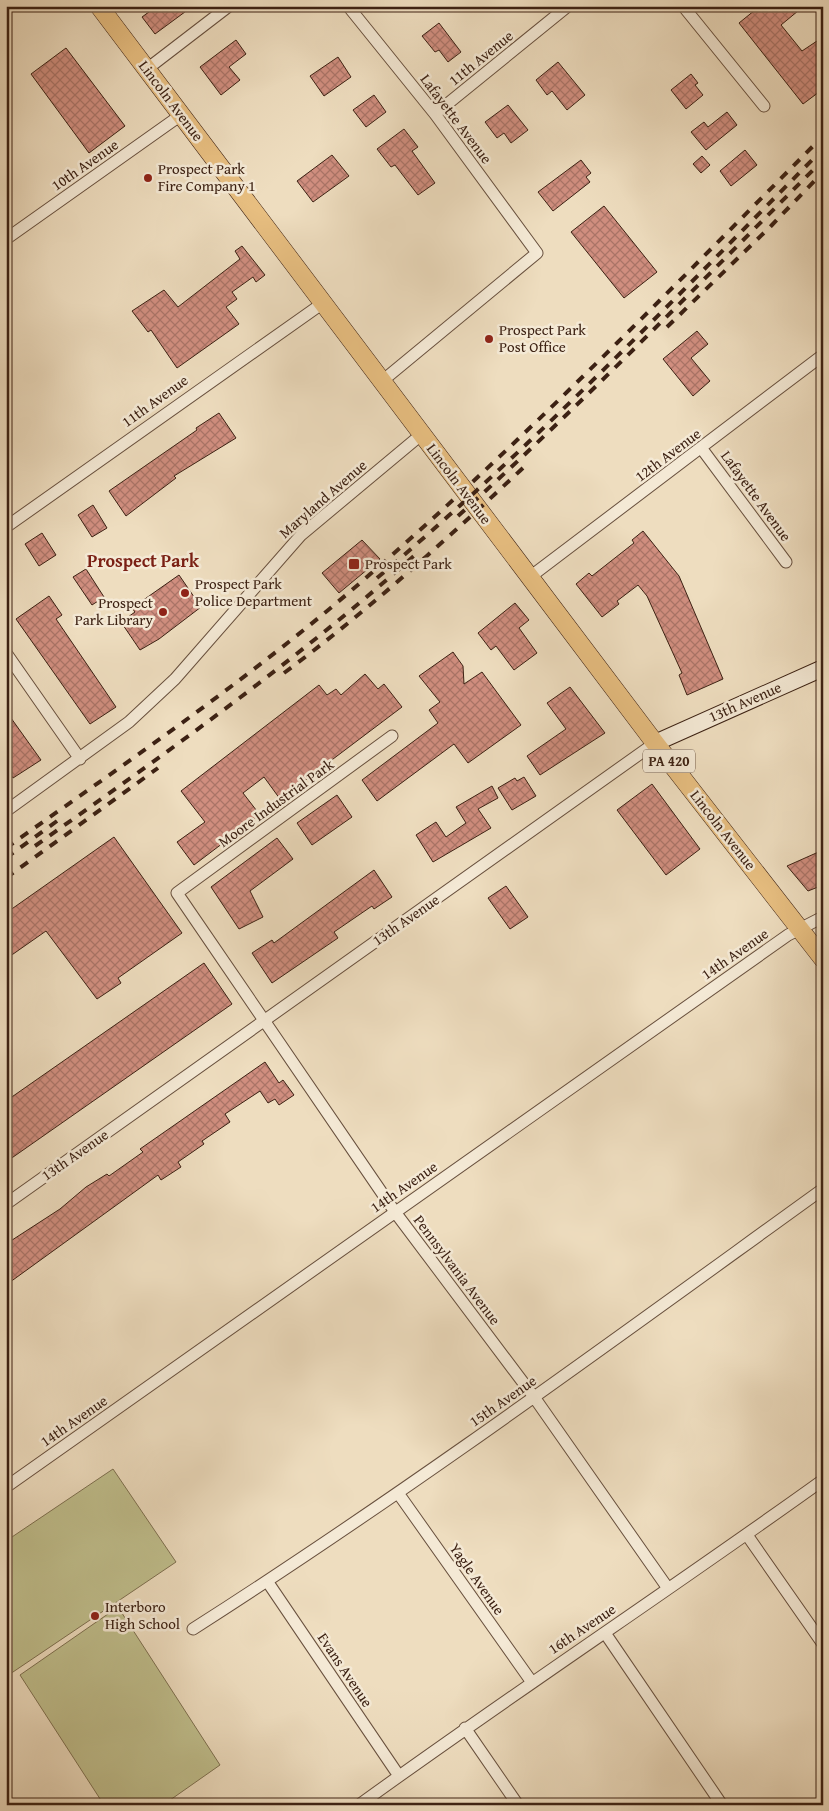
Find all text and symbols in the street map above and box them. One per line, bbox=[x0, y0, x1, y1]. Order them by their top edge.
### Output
street label: 11th Avenue bbox=[444, 25, 517, 90]
street label: Lincoln Avenue bbox=[134, 56, 209, 145]
street label: Lafayette Avenue bbox=[416, 69, 497, 168]
street label: 10th Avenue bbox=[47, 134, 123, 195]
place label: Prospect Park Fire Company 1 bbox=[158, 158, 256, 196]
marker: Prospect Park Fire Company 1 bbox=[142, 172, 154, 184]
place label: Prospect Park Post Office bbox=[499, 319, 586, 357]
marker: Prospect Park Post Office bbox=[483, 333, 495, 345]
street label: 11th Avenue bbox=[117, 369, 192, 432]
street label: 12th Avenue bbox=[630, 423, 705, 486]
street label: Lincoln Avenue bbox=[422, 439, 497, 528]
street label: Lafayette Avenue bbox=[716, 446, 797, 545]
street label: Maryland Avenue bbox=[274, 455, 371, 543]
district label: Prospect Park bbox=[87, 547, 200, 574]
place label: Prospect Park bbox=[365, 553, 452, 574]
marker: Prospect Park bbox=[347, 557, 361, 571]
place label: Prospect Park Police Department bbox=[195, 573, 313, 611]
marker: Prospect Park Police Department bbox=[179, 587, 191, 599]
place label: Prospect Park Library bbox=[75, 592, 154, 630]
marker: Prospect Park Library bbox=[157, 606, 169, 618]
street label: 13th Avenue bbox=[705, 676, 784, 727]
road number: PA 420 bbox=[643, 749, 695, 772]
street label: Moore Industrial Park bbox=[214, 753, 338, 852]
street label: Lincoln Avenue bbox=[685, 785, 761, 874]
street label: 13th Avenue bbox=[368, 889, 444, 950]
street label: 14th Avenue bbox=[697, 923, 773, 984]
street label: 13th Avenue bbox=[37, 1124, 113, 1185]
street label: 14th Avenue bbox=[366, 1156, 442, 1217]
street label: Pennsylvania Avenue bbox=[409, 1210, 506, 1329]
street label: 15th Avenue bbox=[465, 1370, 541, 1431]
street label: 14th Avenue bbox=[36, 1390, 112, 1451]
street label: Yagle Avenue bbox=[445, 1539, 510, 1619]
place label: Interboro High School bbox=[105, 1596, 180, 1634]
street label: 16th Avenue bbox=[544, 1598, 620, 1659]
marker: Interboro High School bbox=[89, 1610, 101, 1622]
street label: Evans Avenue bbox=[313, 1628, 378, 1711]

